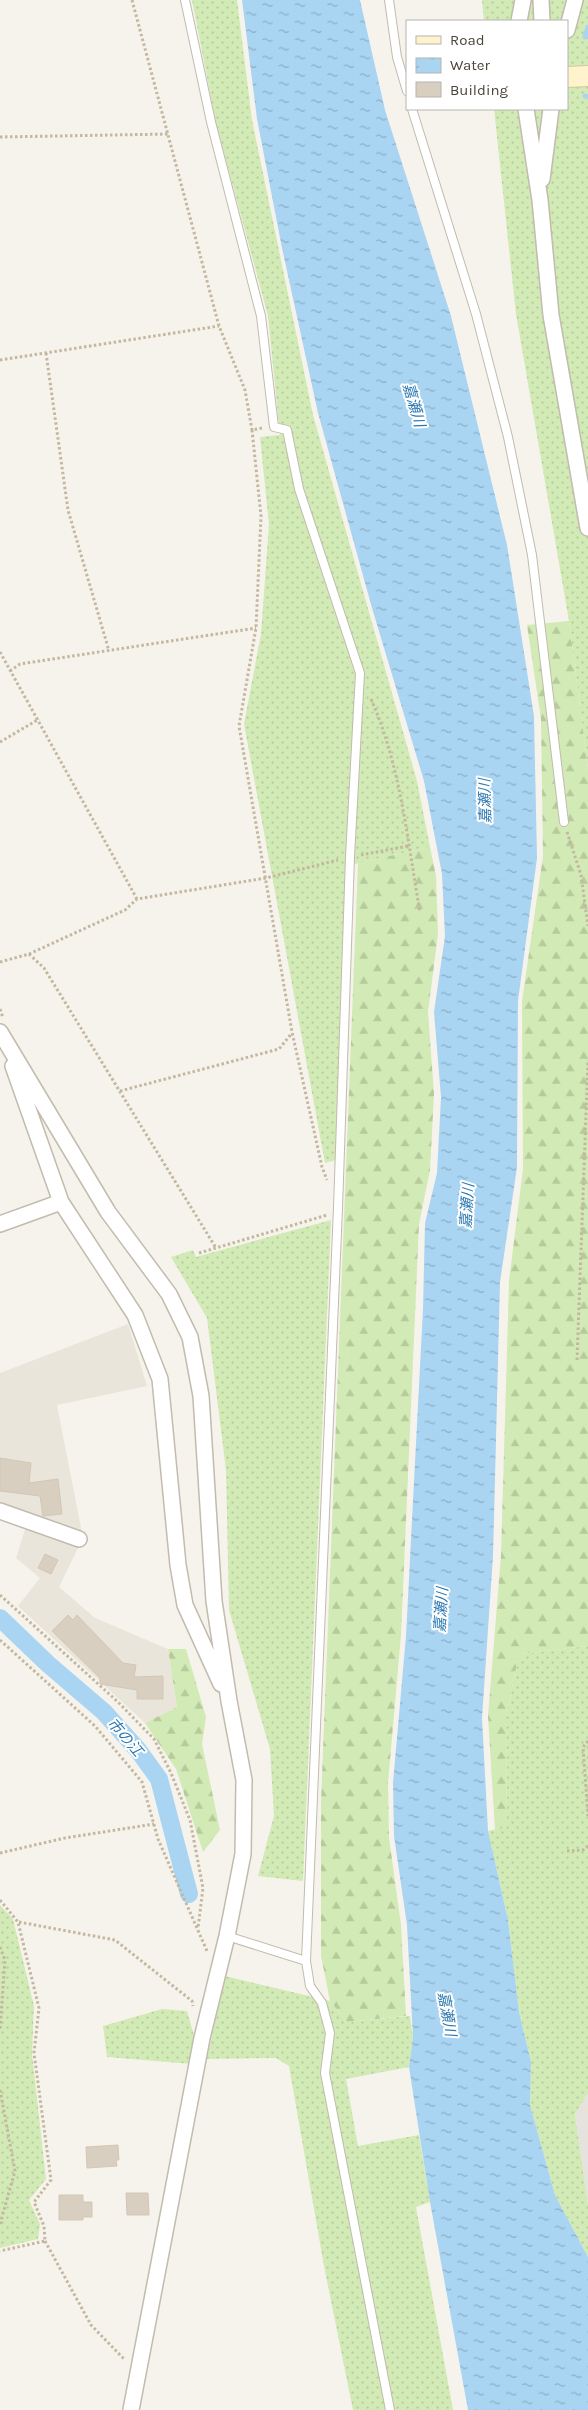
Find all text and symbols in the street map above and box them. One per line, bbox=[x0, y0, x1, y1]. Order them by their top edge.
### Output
legend bbox=[406, 20, 568, 110]
text: Road bbox=[450, 31, 485, 49]
text: Water bbox=[450, 56, 491, 74]
text: Building bbox=[450, 81, 508, 99]
water label: 嘉瀬川 bbox=[399, 381, 429, 431]
water label: 嘉瀬川 bbox=[476, 776, 494, 824]
water label: 嘉瀬川 bbox=[456, 1181, 478, 1229]
water label: 嘉瀬川 bbox=[430, 1585, 452, 1633]
water label: 市の江 bbox=[103, 1714, 148, 1761]
water label: 嘉瀬川 bbox=[434, 1990, 460, 2040]

